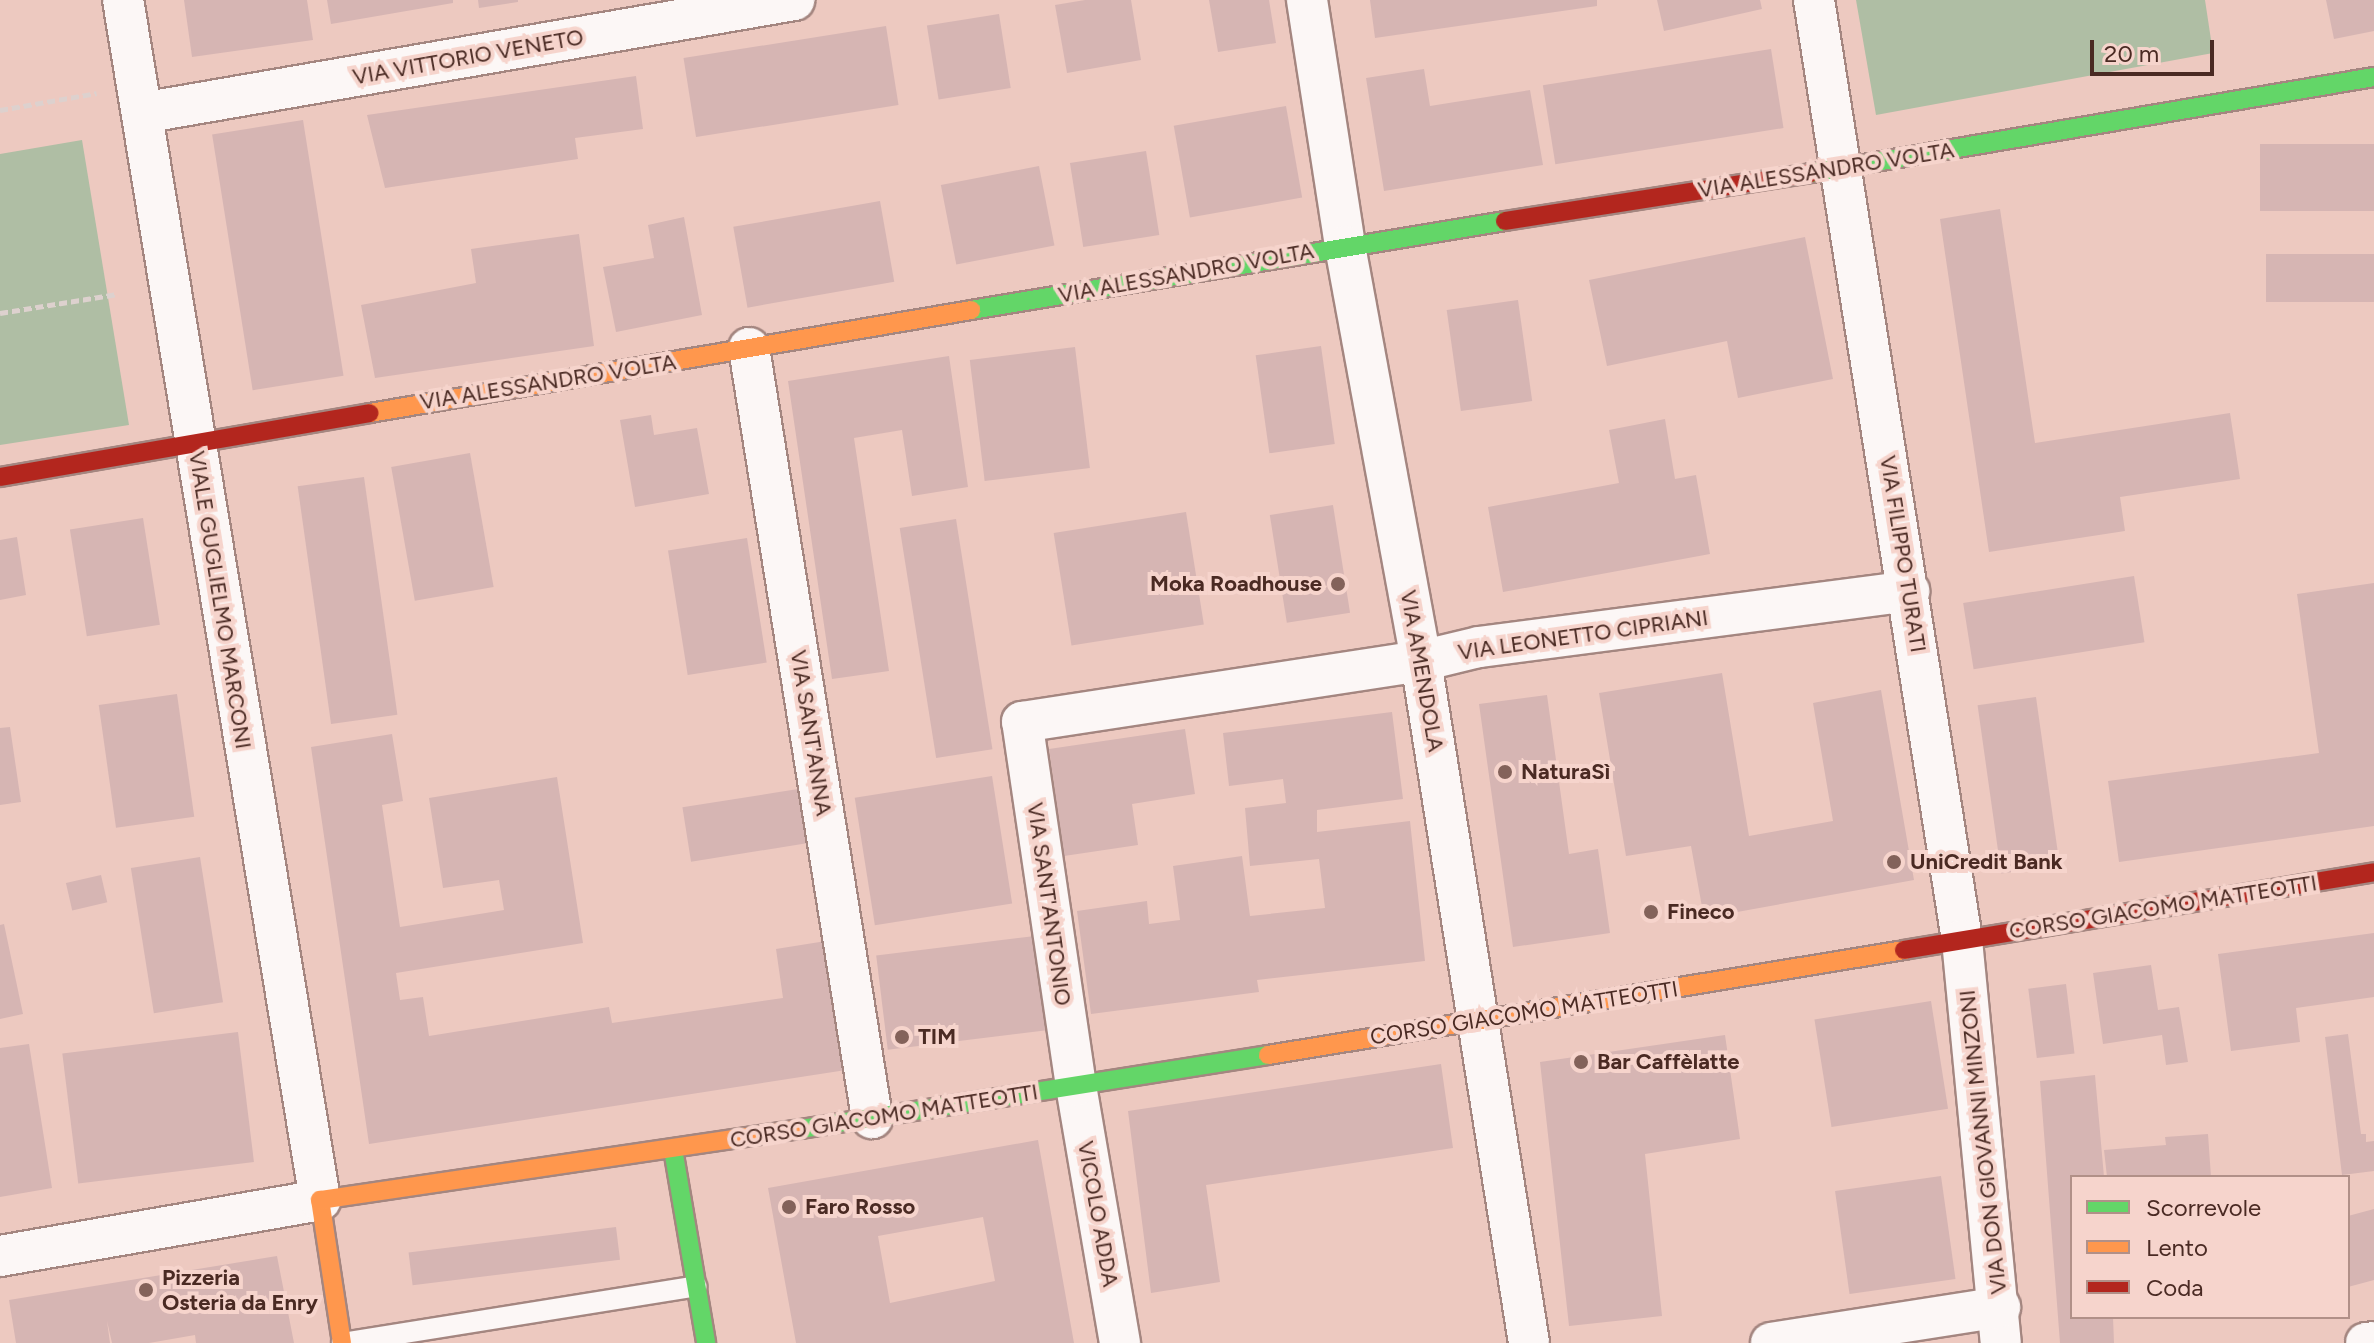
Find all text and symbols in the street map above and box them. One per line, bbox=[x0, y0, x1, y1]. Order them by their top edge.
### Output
street label: VIA VITTORIO VENETO bbox=[351, 24, 585, 90]
scale bar bbox=[2094, 24, 2218, 74]
text: 20 m bbox=[2104, 39, 2159, 68]
street label: VIA ALESSANDRO VOLTA bbox=[1696, 137, 1956, 203]
street label: VIA ALESSANDRO VOLTA bbox=[1056, 238, 1316, 308]
street label: VIA ALESSANDRO VOLTA bbox=[418, 349, 678, 415]
street label: VIALE GUGLIELMO MARCONI bbox=[183, 449, 257, 751]
street label: VIA FILIPPO TURATI bbox=[1874, 454, 1932, 654]
place label: Moka Roadhouse bbox=[1150, 571, 1322, 597]
marker: Moka Roadhouse bbox=[1329, 575, 1347, 593]
street label: VIA AMENDOLA bbox=[1395, 588, 1449, 754]
street label: VIA LEONETTO CIPRIANI bbox=[1456, 604, 1710, 666]
street label: VIA SANT'ANNA bbox=[785, 648, 837, 818]
place label: NaturaSì bbox=[1521, 759, 1610, 785]
marker: NaturaSì bbox=[1496, 763, 1514, 781]
street label: VIA SANT'ANTONIO bbox=[1022, 801, 1076, 1007]
place label: UniCredit Bank bbox=[1910, 849, 2063, 875]
marker: UniCredit Bank bbox=[1885, 853, 1903, 871]
street label: CORSO GIACOMO MATTEOTTI bbox=[2007, 870, 2319, 944]
place label: Fineco bbox=[1667, 899, 1734, 925]
marker: Fineco bbox=[1642, 903, 1660, 921]
street label: CORSO GIACOMO MATTEOTTI bbox=[1368, 976, 1680, 1050]
street label: VIA DON GIOVANNI MINZONI bbox=[1954, 989, 2012, 1295]
place label: TIM bbox=[918, 1024, 956, 1050]
marker: TIM bbox=[893, 1028, 911, 1046]
place label: Bar Caffèlatte bbox=[1597, 1049, 1740, 1075]
marker: Bar Caffèlatte bbox=[1572, 1053, 1590, 1071]
street label: CORSO GIACOMO MATTEOTTI bbox=[728, 1079, 1040, 1153]
street label: VICOLO ADDA bbox=[1072, 1139, 1124, 1289]
legend bbox=[2070, 1175, 2350, 1319]
text: Scorrevole bbox=[2146, 1193, 2261, 1222]
place label: Faro Rosso bbox=[805, 1194, 915, 1220]
marker: Faro Rosso bbox=[780, 1198, 798, 1216]
text: Lento bbox=[2146, 1233, 2208, 1262]
place label: Pizzeria Osteria da Enry bbox=[162, 1264, 318, 1316]
text: Coda bbox=[2146, 1273, 2204, 1302]
marker: Pizzeria Osteria da Enry bbox=[137, 1281, 155, 1299]

